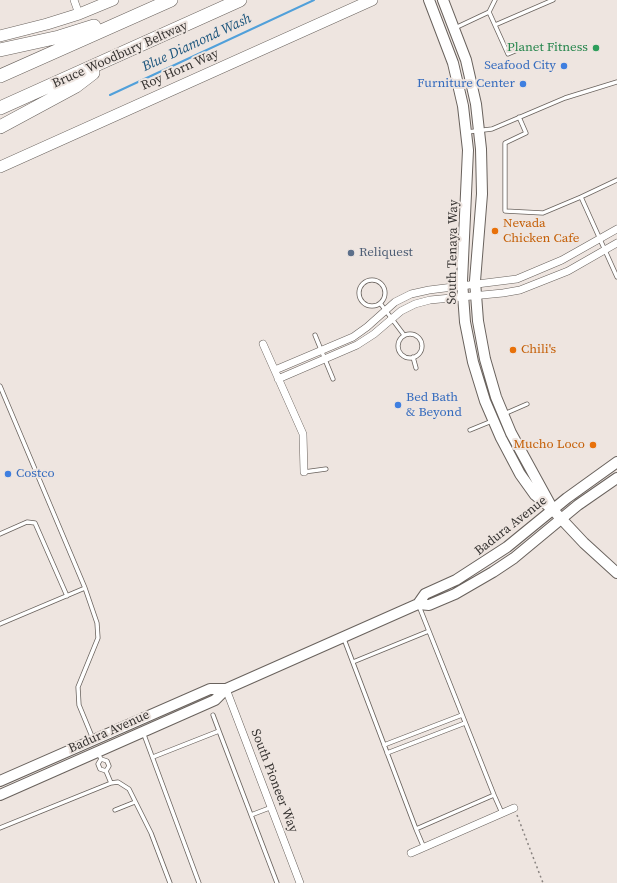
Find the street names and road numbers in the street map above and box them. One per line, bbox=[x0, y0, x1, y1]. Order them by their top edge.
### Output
street label: Bruce Woodbury Beltway bbox=[50, 18, 190, 92]
street label: Roy Horn Way bbox=[139, 46, 221, 94]
street label: South Tenaya Way bbox=[444, 199, 462, 305]
street label: Badura Avenue bbox=[472, 493, 550, 559]
street label: Badura Avenue bbox=[66, 707, 152, 757]
street label: South Pioneer Way bbox=[247, 727, 301, 835]

